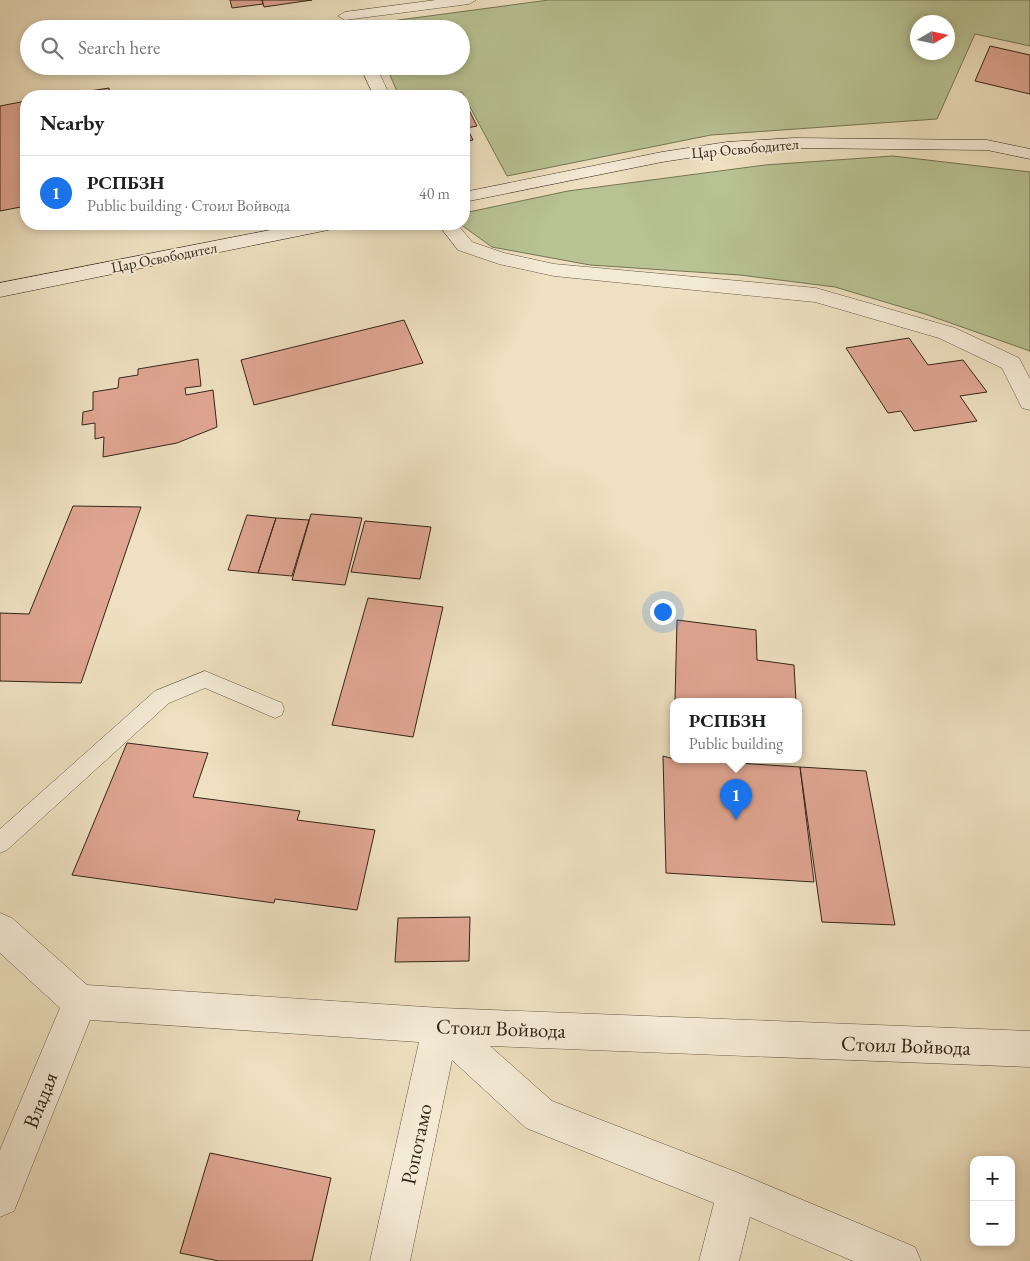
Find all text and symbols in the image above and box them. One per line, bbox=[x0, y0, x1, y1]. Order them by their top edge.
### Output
north arrow bbox=[910, 15, 955, 60]
search box bbox=[20, 20, 470, 75]
icon: search bbox=[38, 34, 66, 62]
text: Search here bbox=[78, 35, 160, 60]
text: Nearby bbox=[40, 109, 104, 136]
street label: Цар Освободител bbox=[691, 134, 799, 162]
text: РСПБЗН bbox=[87, 170, 165, 195]
text: 1 bbox=[52, 183, 60, 204]
text: 40 m bbox=[419, 183, 450, 204]
text: Public building · Стоил Войвода bbox=[87, 195, 290, 216]
street label: Цар Освободител bbox=[109, 237, 219, 277]
your location bbox=[650, 599, 676, 625]
popup bbox=[670, 698, 802, 763]
text: РСПБЗН bbox=[689, 708, 766, 733]
text: Public building bbox=[689, 733, 783, 754]
pin: 1 bbox=[720, 779, 752, 820]
street label: Стоил Войвода bbox=[436, 1012, 567, 1044]
street label: Стоил Войвода bbox=[841, 1029, 972, 1061]
street label: Владая bbox=[17, 1068, 63, 1132]
street label: Ропотамо bbox=[394, 1101, 438, 1187]
map controls bbox=[970, 1156, 1015, 1246]
button: + bbox=[970, 1156, 1015, 1201]
button: − bbox=[970, 1201, 1015, 1246]

